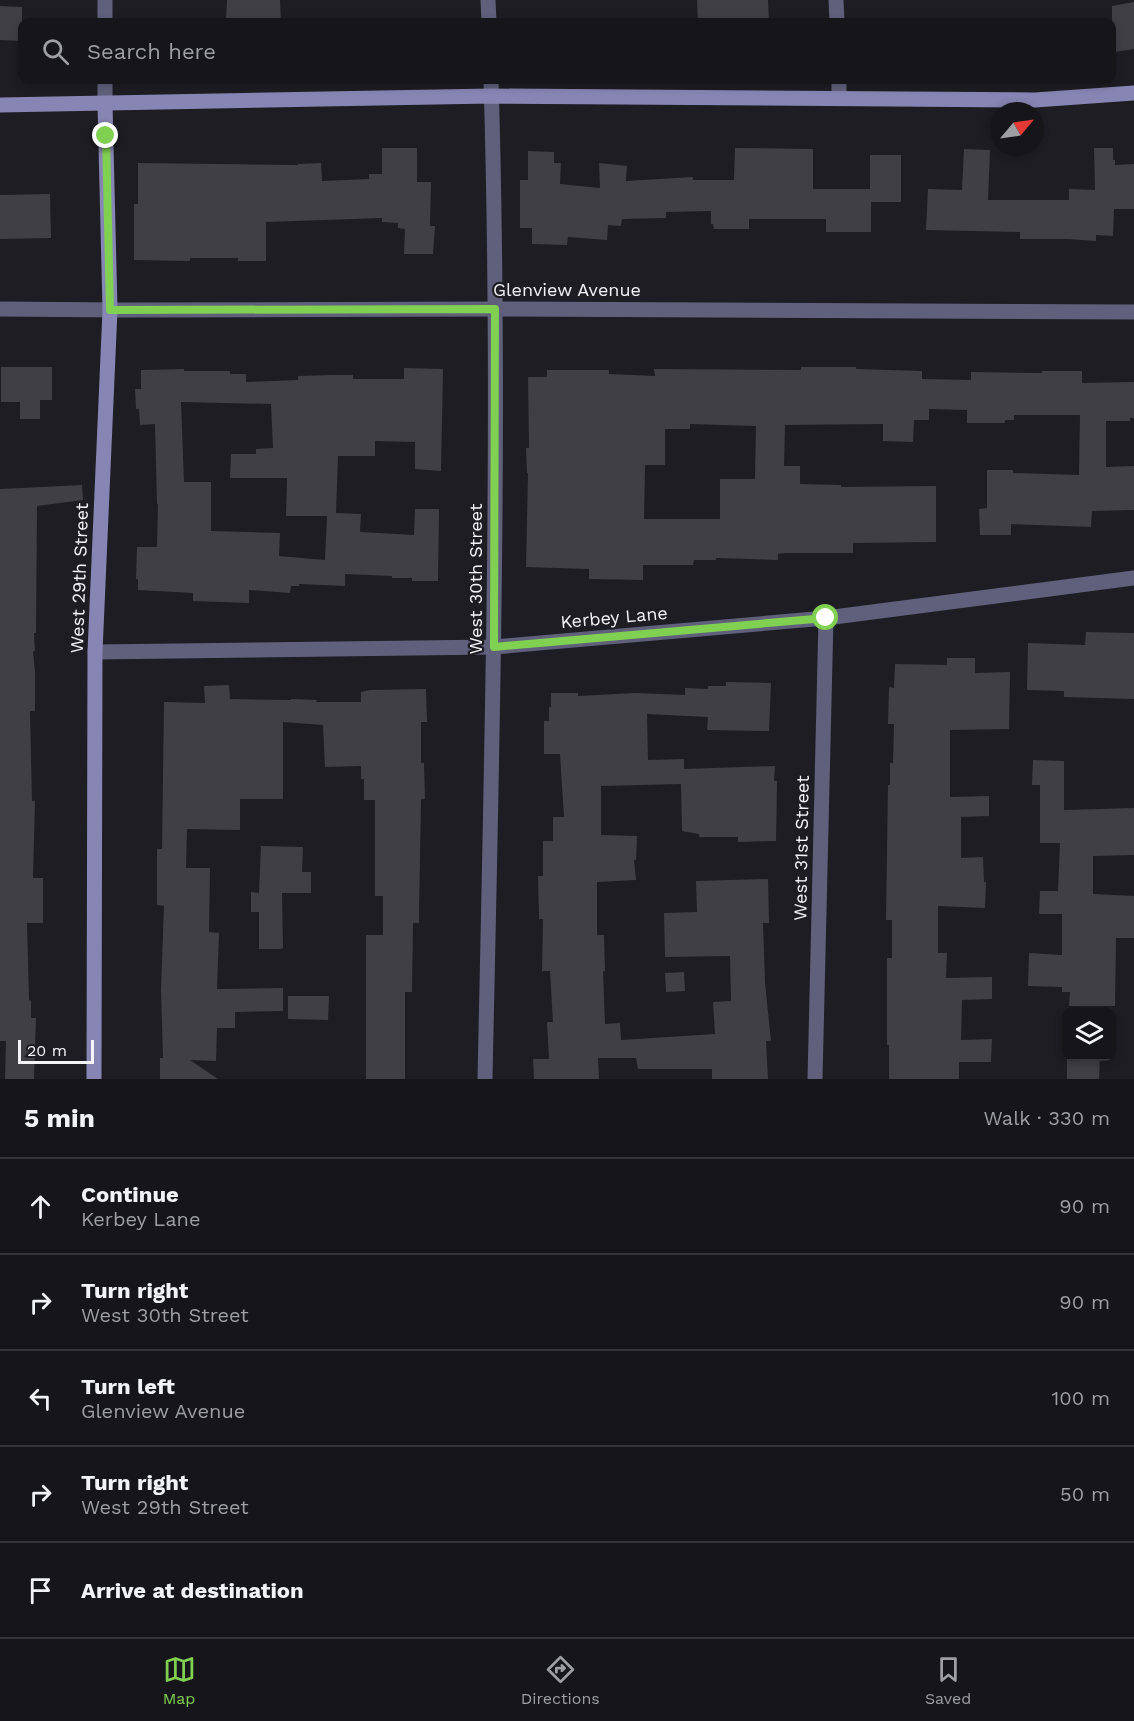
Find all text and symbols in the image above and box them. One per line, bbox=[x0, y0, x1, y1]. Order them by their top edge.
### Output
search box bbox=[18, 18, 1116, 84]
icon: search bbox=[39, 35, 72, 68]
text: Search here bbox=[87, 39, 216, 64]
north arrow bbox=[990, 102, 1044, 156]
route end bbox=[92, 122, 118, 148]
street label: Glenview Avenue bbox=[493, 279, 641, 300]
street label: West 29th Street bbox=[66, 502, 92, 654]
street label: West 30th Street bbox=[465, 503, 486, 654]
street label: Kerbey Lane bbox=[560, 602, 668, 632]
route start bbox=[812, 604, 838, 630]
street label: West 31st Street bbox=[789, 775, 813, 921]
map controls bbox=[1062, 1007, 1116, 1061]
button: layers bbox=[1062, 1007, 1116, 1061]
scale bar bbox=[18, 1037, 94, 1064]
text: 20 m bbox=[27, 1041, 67, 1060]
text: 5 min bbox=[24, 1103, 95, 1133]
text: Walk · 330 m bbox=[983, 1106, 1110, 1130]
text: Continue bbox=[81, 1182, 179, 1207]
icon: ahead bbox=[24, 1190, 57, 1223]
text: 90 m bbox=[1059, 1194, 1110, 1218]
text: Kerbey Lane bbox=[81, 1207, 200, 1231]
text: Turn right bbox=[81, 1278, 188, 1303]
icon: right bbox=[24, 1286, 57, 1319]
text: 90 m bbox=[1059, 1290, 1110, 1314]
text: West 30th Street bbox=[81, 1303, 249, 1327]
text: Turn left bbox=[81, 1374, 175, 1399]
icon: left bbox=[24, 1382, 57, 1415]
text: 100 m bbox=[1051, 1386, 1110, 1410]
text: Glenview Avenue bbox=[81, 1399, 245, 1423]
text: Turn right bbox=[81, 1470, 188, 1495]
icon: right bbox=[24, 1478, 57, 1511]
text: 50 m bbox=[1060, 1482, 1110, 1506]
text: West 29th Street bbox=[81, 1495, 249, 1519]
icon: arrive bbox=[24, 1574, 57, 1607]
text: Arrive at destination bbox=[81, 1578, 304, 1603]
tab: Map bbox=[163, 1653, 196, 1708]
tab: Directions bbox=[521, 1653, 600, 1708]
tab: Saved bbox=[925, 1653, 971, 1708]

